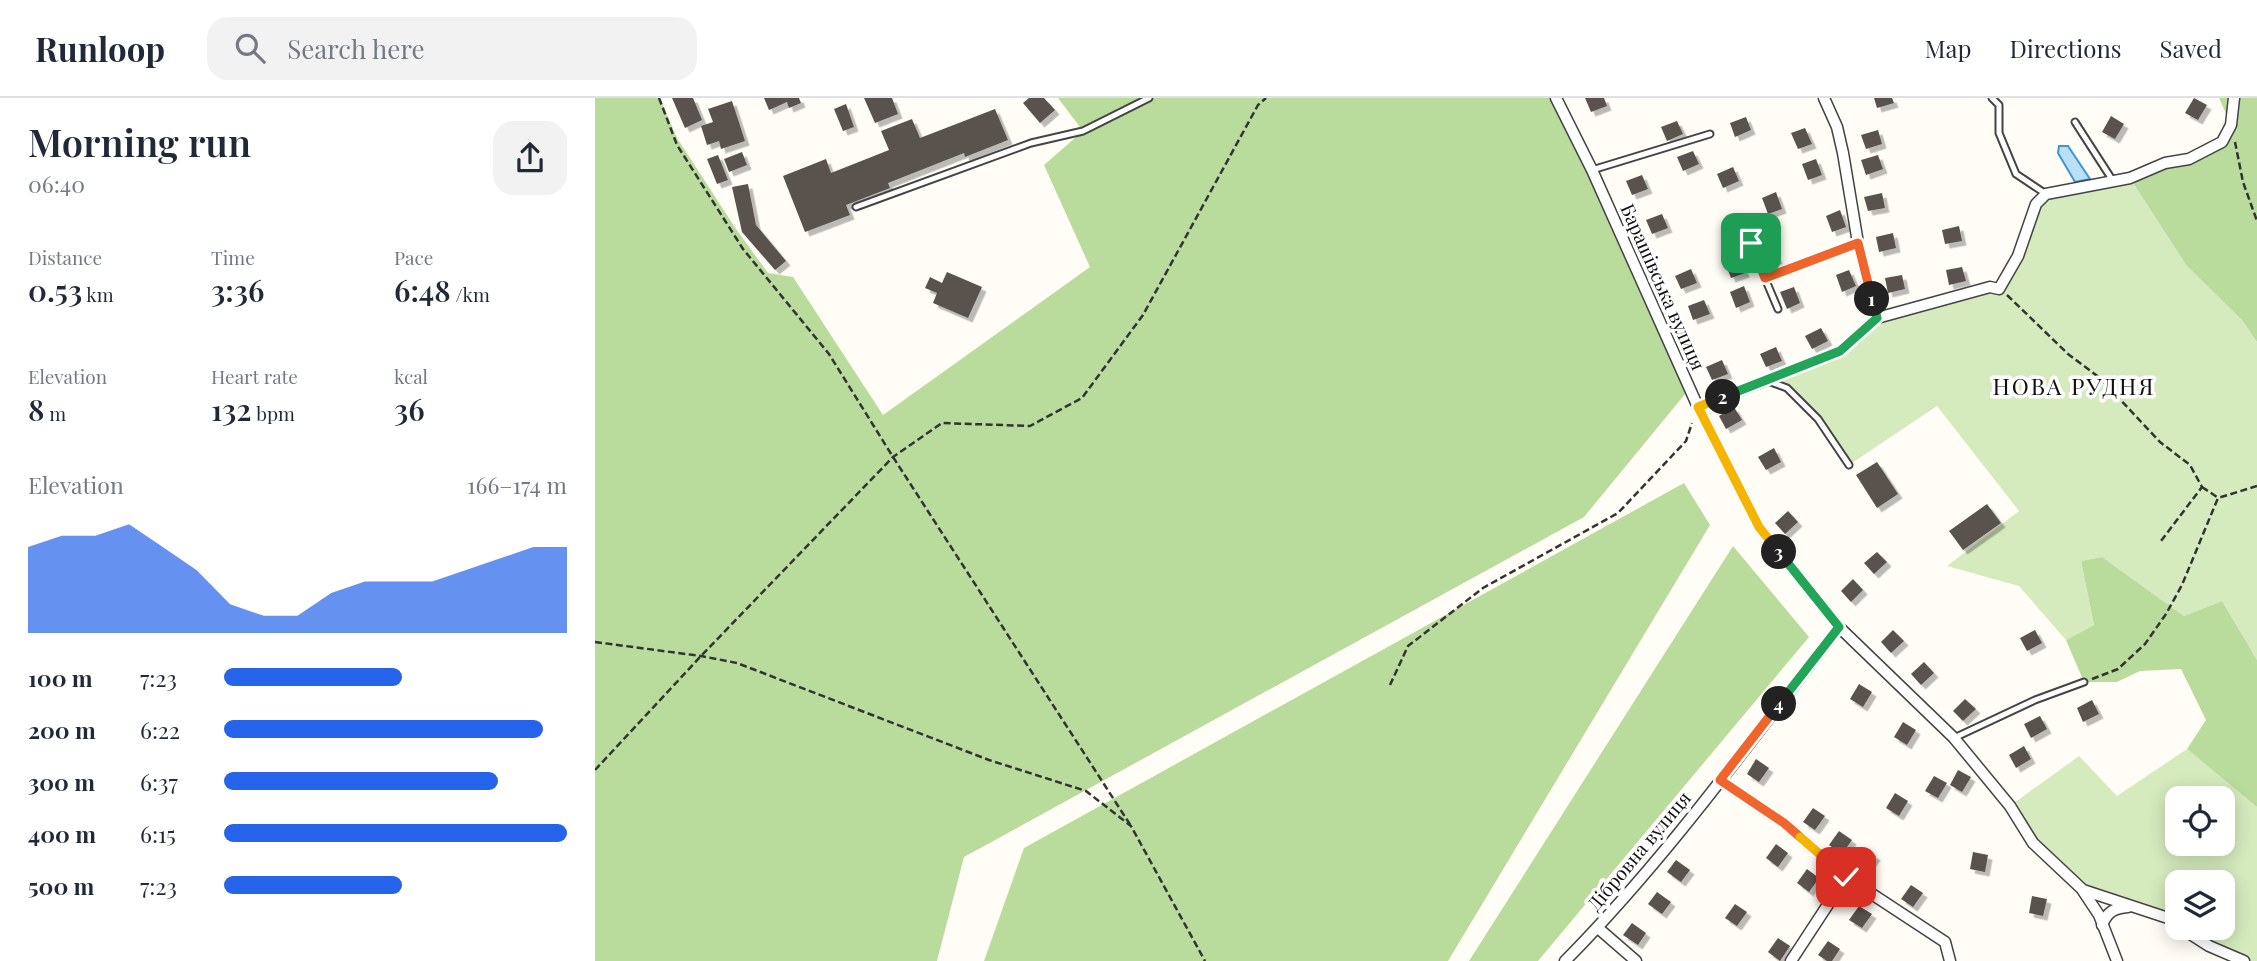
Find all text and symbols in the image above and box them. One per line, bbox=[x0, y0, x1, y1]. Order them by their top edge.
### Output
search box bbox=[207, 17, 697, 80]
text: Runloop bbox=[35, 26, 165, 70]
icon: search bbox=[231, 29, 269, 67]
text: Search here bbox=[287, 31, 425, 66]
text: Map bbox=[1925, 32, 1971, 64]
text: Directions bbox=[2009, 32, 2122, 64]
text: Saved bbox=[2160, 32, 2222, 64]
text: Morning run bbox=[28, 116, 251, 167]
button: share bbox=[493, 121, 567, 195]
text: 06:40 bbox=[28, 168, 85, 199]
street label: Барашівська вулиця bbox=[1615, 199, 1712, 374]
pin bbox=[1721, 213, 1781, 273]
icon: arrive bbox=[1732, 224, 1770, 262]
text: Distance bbox=[28, 244, 102, 270]
text: Time bbox=[211, 244, 255, 270]
text: Pace bbox=[394, 244, 433, 270]
text: 0.53 bbox=[28, 270, 82, 310]
text: 3:36 bbox=[211, 270, 264, 310]
text: 6:48 bbox=[394, 270, 451, 310]
text: km bbox=[82, 281, 114, 307]
text: /km bbox=[451, 281, 490, 307]
pin: 1 bbox=[1855, 282, 1889, 316]
text: 1 bbox=[1868, 285, 1875, 311]
text: Elevation bbox=[28, 363, 107, 389]
text: Heart rate bbox=[211, 363, 298, 389]
text: kcal bbox=[394, 363, 428, 389]
district label: НОВА РУДНЯ bbox=[1993, 370, 2155, 401]
pin: 2 bbox=[1705, 380, 1741, 414]
text: 2 bbox=[1718, 383, 1727, 409]
text: 8 bbox=[28, 389, 44, 429]
text: 132 bbox=[211, 389, 252, 429]
text: 36 bbox=[394, 389, 425, 429]
text: m bbox=[44, 400, 66, 426]
text: bpm bbox=[252, 400, 295, 426]
text: Elevation bbox=[28, 469, 124, 500]
text: 166–174 m bbox=[467, 469, 567, 500]
pin: 3 bbox=[1761, 534, 1797, 570]
text: 3 bbox=[1774, 538, 1783, 564]
text: 100 m bbox=[28, 662, 93, 693]
text: 7:23 bbox=[140, 662, 177, 693]
pin: 4 bbox=[1761, 686, 1797, 722]
text: 4 bbox=[1773, 690, 1784, 716]
text: 200 m bbox=[28, 714, 96, 745]
text: 6:22 bbox=[140, 714, 180, 745]
text: 300 m bbox=[28, 766, 95, 797]
text: 6:37 bbox=[140, 766, 178, 797]
street label: Дібровна вулиця bbox=[1581, 785, 1696, 915]
map controls bbox=[2165, 786, 2235, 940]
button: locate bbox=[2165, 786, 2235, 856]
text: 400 m bbox=[28, 818, 96, 849]
text: 6:15 bbox=[140, 818, 176, 849]
pin bbox=[1816, 847, 1876, 907]
icon: check bbox=[1827, 858, 1865, 896]
text: 500 m bbox=[28, 870, 94, 901]
text: 7:23 bbox=[140, 870, 177, 901]
button: layers bbox=[2165, 870, 2235, 940]

